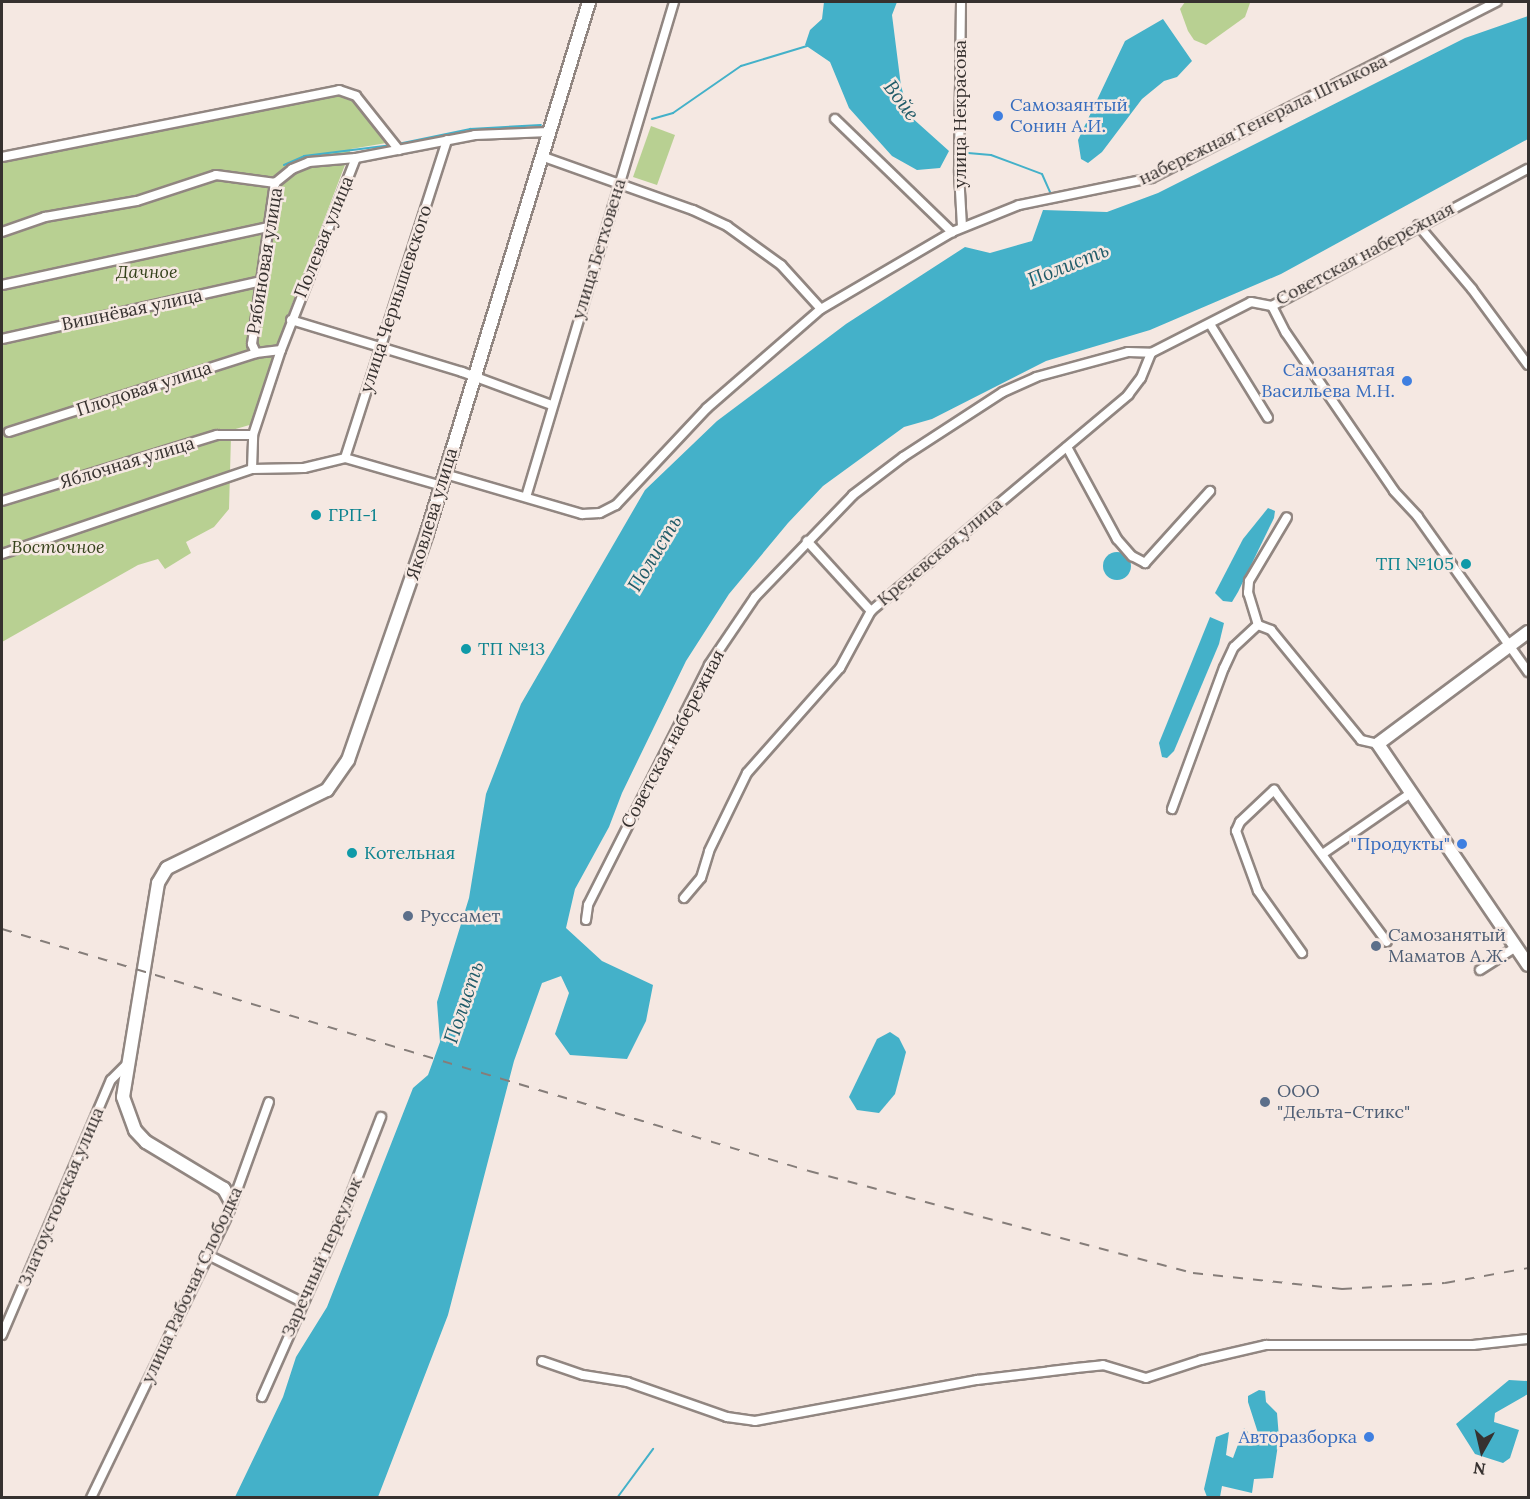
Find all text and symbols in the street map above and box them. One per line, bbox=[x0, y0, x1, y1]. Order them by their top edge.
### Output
street label: улица Некрасова bbox=[949, 40, 971, 188]
street label: набережная Генерала Штыкова bbox=[1135, 50, 1391, 190]
water label: Войе bbox=[879, 75, 925, 125]
place label: Самозаянтый Сонин А.И. bbox=[1010, 95, 1128, 138]
marker: Самозаянтый Сонин А.И. bbox=[991, 109, 1005, 123]
street label: Полевая улица bbox=[290, 173, 358, 301]
street label: улица Бетховена bbox=[567, 176, 631, 322]
street label: Рябиновая улица bbox=[243, 186, 287, 336]
street label: Советская набережная bbox=[1272, 198, 1458, 310]
street label: улица Чернышевского bbox=[355, 202, 437, 396]
water label: Полисть bbox=[1024, 237, 1112, 291]
park label: Дачное bbox=[116, 261, 178, 283]
street label: Вишнёвая улица bbox=[60, 285, 204, 335]
street label: Плодовая улица bbox=[74, 357, 214, 421]
place label: Самозанятая Васильева М.Н. bbox=[1261, 360, 1395, 403]
marker: Самозанятая Васильева М.Н. bbox=[1400, 374, 1414, 388]
street label: Яблочная улица bbox=[57, 432, 197, 494]
street label: Яковлева улица bbox=[402, 445, 462, 583]
street label: Кречевская улица bbox=[873, 493, 1007, 611]
place label: ГРП-1 bbox=[328, 504, 377, 526]
marker: ГРП-1 bbox=[309, 508, 323, 522]
water label: Полисть bbox=[622, 510, 686, 596]
park label: Восточное bbox=[11, 536, 105, 558]
place label: ТП №105 bbox=[1376, 553, 1454, 575]
marker: ТП №105 bbox=[1459, 557, 1473, 571]
place label: ТП №13 bbox=[478, 638, 545, 660]
marker: ТП №13 bbox=[459, 642, 473, 656]
street label: Советская набережная bbox=[617, 646, 729, 832]
place label: "Продукты" bbox=[1350, 833, 1450, 855]
marker: "Продукты" bbox=[1455, 837, 1469, 851]
place label: Котельная bbox=[364, 842, 455, 864]
marker: Котельная bbox=[345, 846, 359, 860]
place label: Руссамет bbox=[420, 905, 500, 927]
marker: Руссамет bbox=[401, 909, 415, 923]
place label: Самозанятый Маматов А.Ж. bbox=[1388, 925, 1507, 968]
marker: Самозанятый Маматов А.Ж. bbox=[1369, 939, 1383, 953]
water label: Полисть bbox=[438, 958, 488, 1046]
place label: ООО "Дельта-Стикс" bbox=[1277, 1081, 1410, 1124]
marker: ООО "Дельта-Стикс" bbox=[1258, 1095, 1272, 1109]
street label: Златоустовская улица bbox=[13, 1104, 109, 1290]
street label: Заречный переулок bbox=[277, 1174, 367, 1340]
street label: улица Рабочая Слободка bbox=[137, 1183, 247, 1387]
north arrow bbox=[1452, 1421, 1512, 1481]
place label: Авторазборка bbox=[1239, 1426, 1357, 1448]
marker: Авторазборка bbox=[1362, 1430, 1376, 1444]
text: N bbox=[1472, 1458, 1487, 1480]

